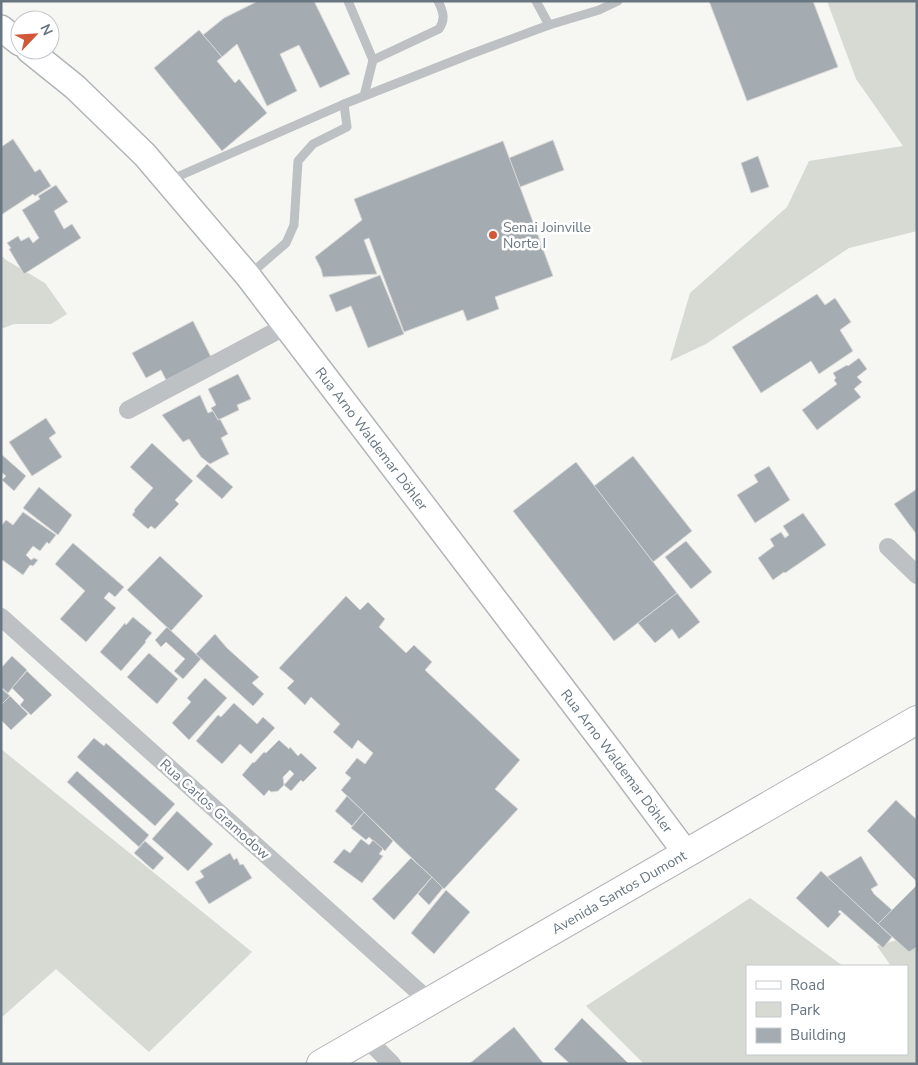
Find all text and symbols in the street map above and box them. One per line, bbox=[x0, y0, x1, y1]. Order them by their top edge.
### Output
north arrow bbox=[10, 10, 60, 60]
text: N bbox=[36, 21, 57, 38]
place label: Senai Joinville Norte I bbox=[503, 218, 591, 253]
marker: Senai Joinville Norte I bbox=[487, 229, 499, 241]
street label: Rua Arno Waldemar Döhler bbox=[311, 363, 432, 514]
street label: Rua Arno Waldemar Döhler bbox=[556, 686, 677, 837]
street label: Rua Carlos Gramodow bbox=[156, 755, 274, 864]
street label: Avenida Santos Dumont bbox=[548, 846, 690, 939]
legend bbox=[746, 965, 908, 1055]
text: Road bbox=[790, 975, 825, 995]
text: Park bbox=[790, 1000, 820, 1020]
text: Building bbox=[790, 1025, 846, 1045]

